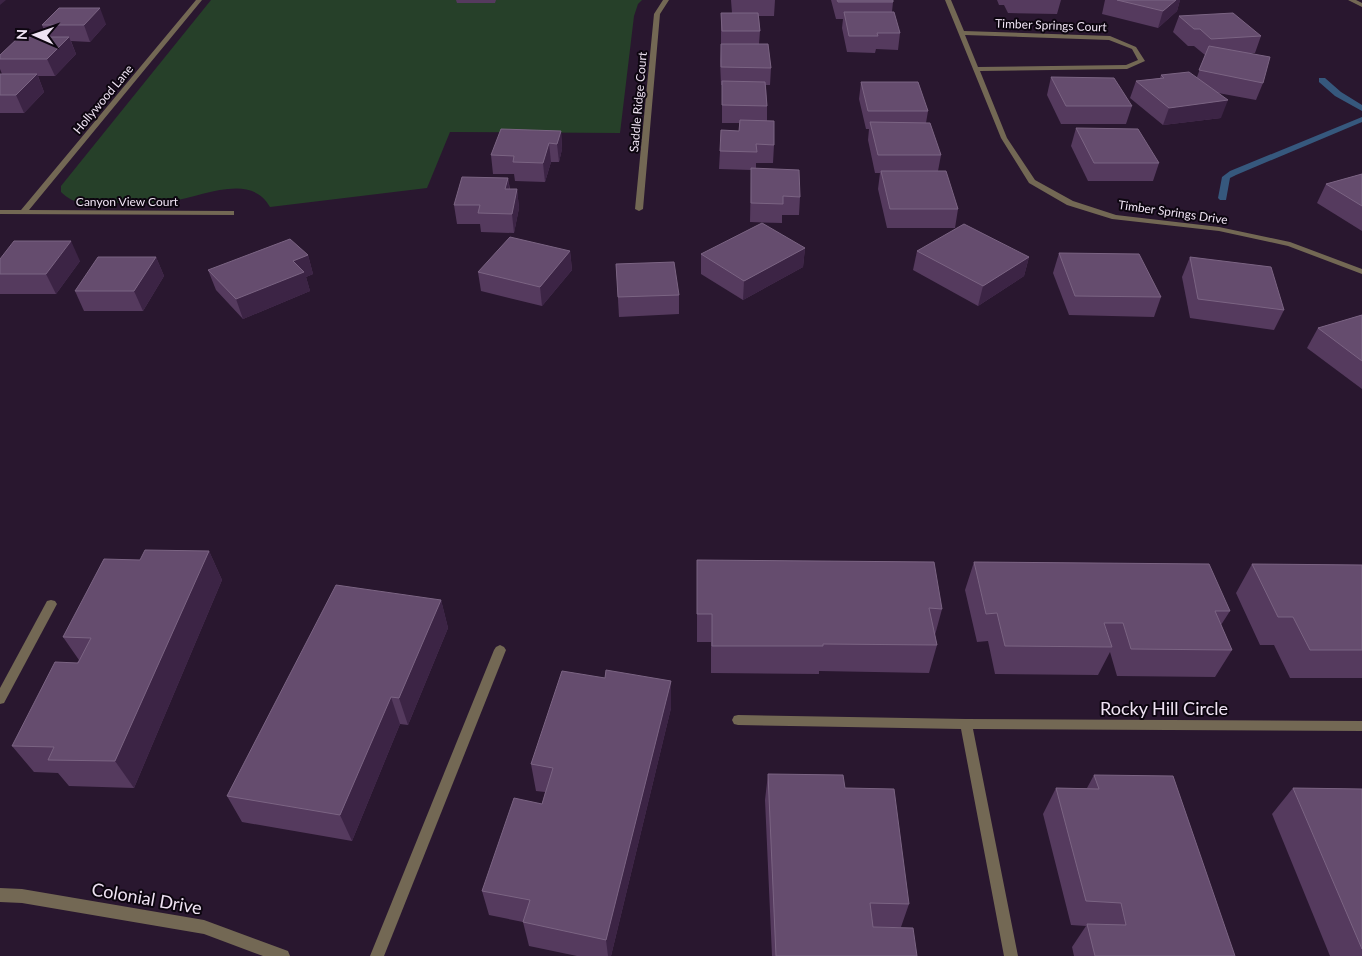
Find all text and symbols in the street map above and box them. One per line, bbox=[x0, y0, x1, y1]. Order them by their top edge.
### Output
north arrow bbox=[10, 10, 60, 60]
street label: Timber Springs Court bbox=[995, 16, 1108, 34]
text: N bbox=[13, 29, 30, 40]
street label: Saddle Ridge Court bbox=[626, 50, 650, 153]
street label: Hollywood Lane bbox=[70, 61, 136, 137]
street label: Canyon View Court bbox=[76, 194, 179, 209]
street label: Timber Springs Drive bbox=[1117, 197, 1229, 227]
street label: Rocky Hill Circle bbox=[1100, 697, 1228, 719]
street label: Colonial Drive bbox=[90, 877, 204, 919]

